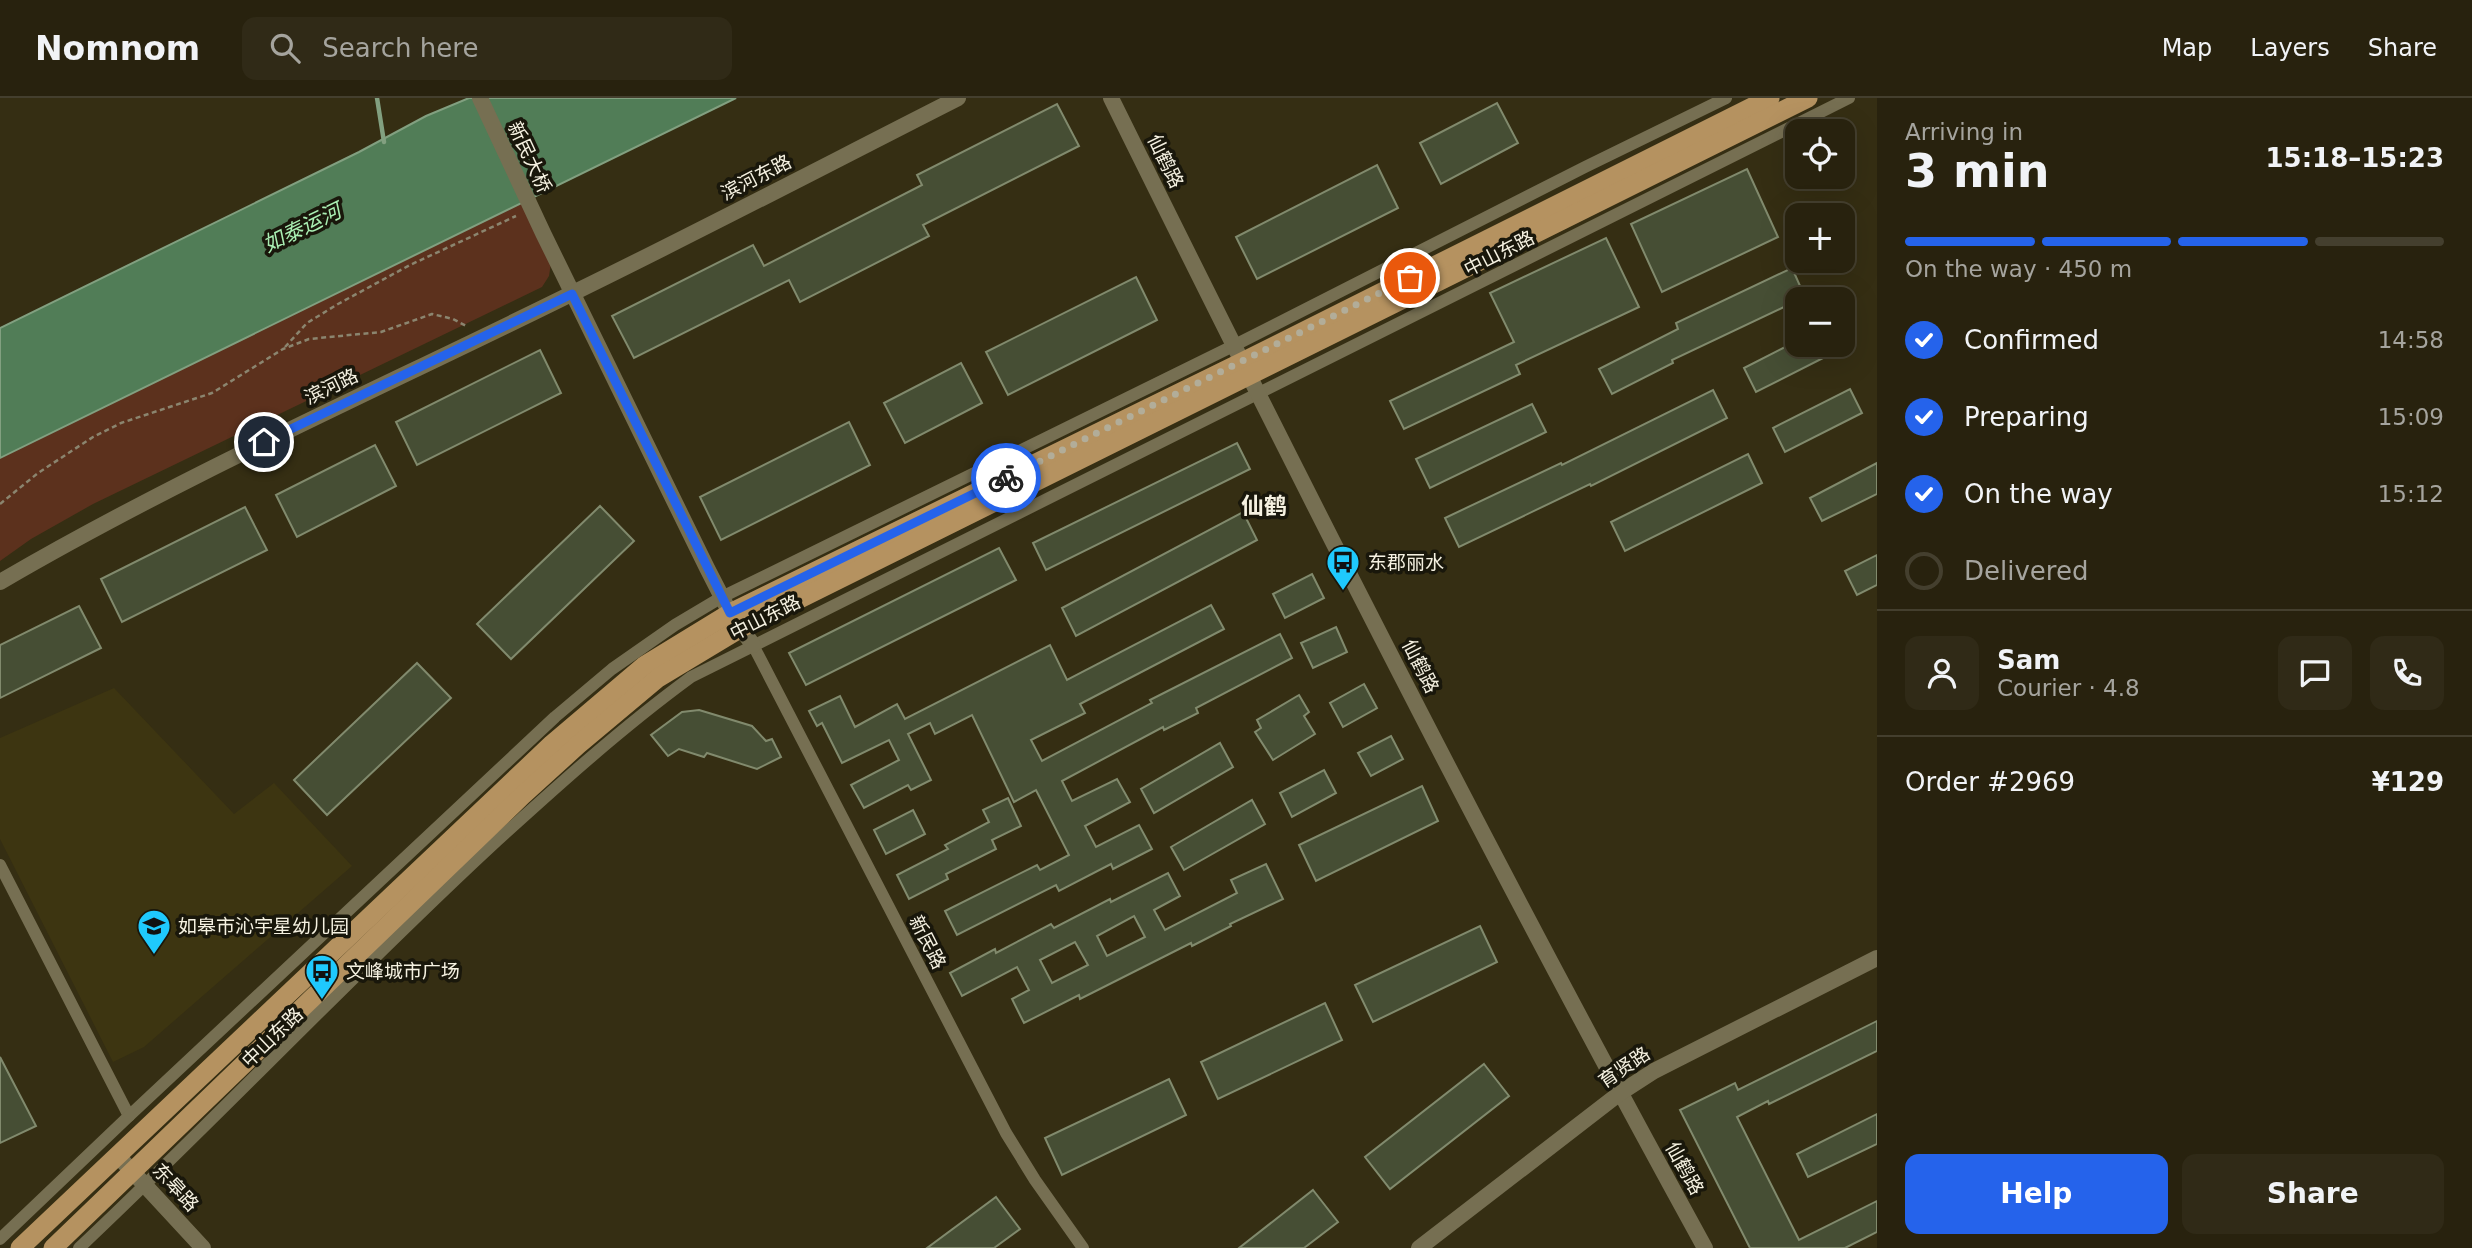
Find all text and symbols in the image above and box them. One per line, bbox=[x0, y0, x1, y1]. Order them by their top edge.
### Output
search box bbox=[242, 17, 732, 80]
text: Nomnom bbox=[35, 29, 200, 68]
icon: search bbox=[266, 29, 304, 67]
text: Search here bbox=[322, 33, 478, 63]
text: Map bbox=[2162, 34, 2212, 62]
text: Layers bbox=[2250, 34, 2330, 62]
text: Share bbox=[2368, 34, 2437, 62]
street label: 新民大桥 bbox=[504, 118, 556, 196]
map controls bbox=[1785, 119, 1855, 357]
button: locate bbox=[1785, 119, 1855, 189]
text: Arriving in bbox=[1905, 119, 2023, 145]
street label: 仙鹤路 bbox=[1144, 131, 1188, 191]
text: 15:18–15:23 bbox=[2265, 143, 2444, 173]
text: 3 min bbox=[1905, 144, 2049, 198]
street label: 滨河东路 bbox=[717, 150, 795, 204]
water label: 如泰运河 bbox=[259, 197, 349, 257]
button: + bbox=[1785, 203, 1855, 273]
street label: 中山东路 bbox=[1460, 226, 1538, 280]
pin bbox=[1380, 248, 1440, 308]
text: On the way · 450 m bbox=[1905, 256, 2132, 282]
icon: bag bbox=[1391, 259, 1429, 297]
button: − bbox=[1785, 287, 1855, 357]
icon: check bbox=[1905, 321, 1943, 359]
text: Confirmed bbox=[1964, 325, 2099, 355]
text: 14:58 bbox=[2378, 327, 2444, 353]
street label: 滨河路 bbox=[301, 364, 361, 408]
icon: check bbox=[1905, 398, 1943, 436]
text: Preparing bbox=[1964, 402, 2089, 432]
text: 15:09 bbox=[2378, 404, 2444, 430]
pin bbox=[234, 412, 294, 472]
icon: home bbox=[245, 423, 283, 461]
courier bbox=[971, 443, 1041, 513]
icon: bike bbox=[987, 459, 1025, 497]
icon: check bbox=[1905, 475, 1943, 513]
text: On the way bbox=[1964, 479, 2113, 509]
text: 15:12 bbox=[2378, 481, 2444, 507]
district label: 仙鹤 bbox=[1241, 493, 1287, 519]
bus stop icon: 东郡丽水 bbox=[1324, 543, 1362, 592]
place label: 东郡丽水 bbox=[1368, 551, 1444, 573]
text: Delivered bbox=[1964, 556, 2088, 586]
street label: 中山东路 bbox=[726, 590, 804, 644]
street label: 仙鹤路 bbox=[1398, 636, 1444, 696]
button: person bbox=[1905, 636, 1979, 710]
button: chat bbox=[2278, 636, 2352, 710]
button: phone bbox=[2370, 636, 2444, 710]
text: Sam bbox=[1997, 645, 2060, 675]
text: Courier · 4.8 bbox=[1997, 675, 2140, 701]
text: Order #2969 bbox=[1905, 767, 2075, 797]
text: ¥129 bbox=[2372, 767, 2444, 797]
school or university icon: 如皋市沁宇星幼儿园 bbox=[135, 907, 173, 956]
street label: 新民路 bbox=[905, 912, 951, 972]
place label: 如皋市沁宇星幼儿园 bbox=[178, 915, 349, 937]
bus stop icon: 文峰城市广场 bbox=[303, 952, 341, 1001]
place label: 文峰城市广场 bbox=[346, 960, 460, 982]
street label: 中山东路 bbox=[237, 1003, 307, 1071]
street label: 育贤路 bbox=[1594, 1042, 1654, 1092]
street label: 仙鹤路 bbox=[1662, 1138, 1708, 1198]
button: Help bbox=[1905, 1154, 2168, 1234]
button: Share bbox=[2182, 1154, 2444, 1234]
street label: 东皋路 bbox=[149, 1159, 203, 1215]

